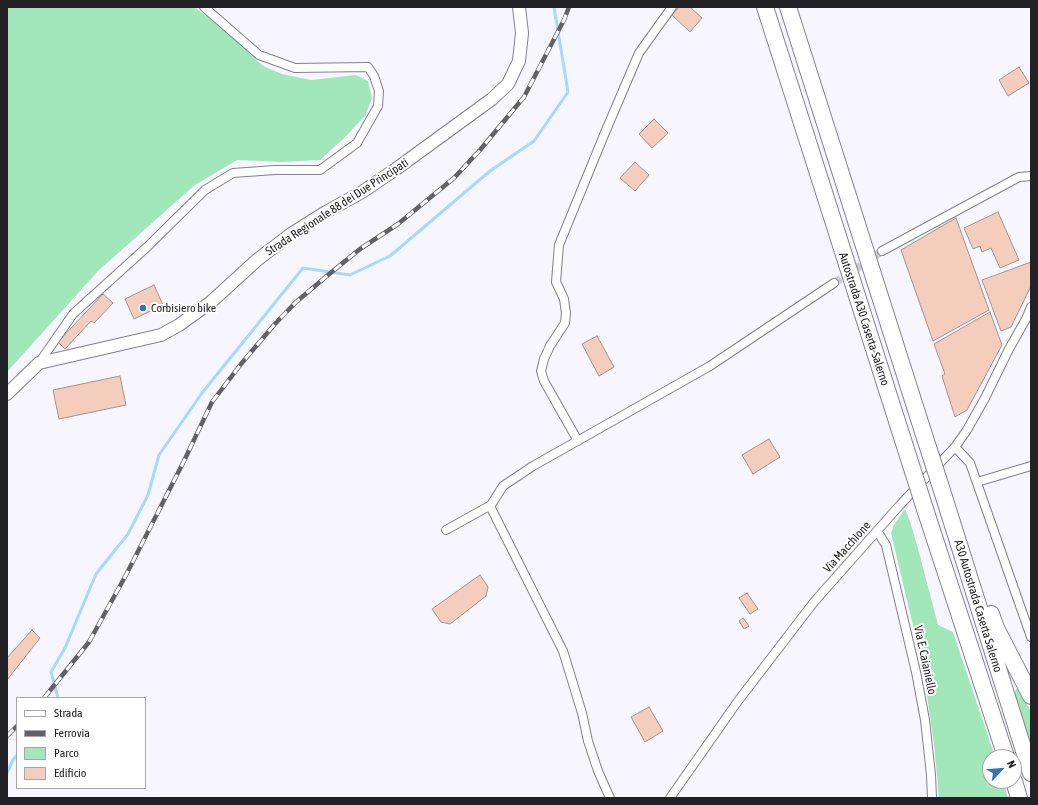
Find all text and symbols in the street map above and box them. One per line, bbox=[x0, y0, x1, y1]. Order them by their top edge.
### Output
street label: Strada Regionale 88 dei Due Principati bbox=[263, 155, 411, 259]
street label: Autostrada A30 Caserta-Salerno bbox=[836, 251, 892, 387]
place label: Corbisiero bike bbox=[151, 301, 216, 315]
marker: Corbisiero bike bbox=[138, 303, 148, 313]
street label: Via Macchione bbox=[820, 518, 874, 576]
street label: A30 Autostrada Caserta Salerno bbox=[951, 538, 1005, 674]
street label: Via E. Caianiello bbox=[911, 624, 939, 696]
legend bbox=[16, 697, 146, 789]
text: Strada bbox=[54, 706, 83, 720]
text: Ferrovia bbox=[54, 726, 90, 740]
text: Parco bbox=[54, 746, 79, 760]
north arrow bbox=[982, 749, 1022, 789]
text: N bbox=[1005, 759, 1019, 770]
text: Edificio bbox=[54, 766, 86, 780]

